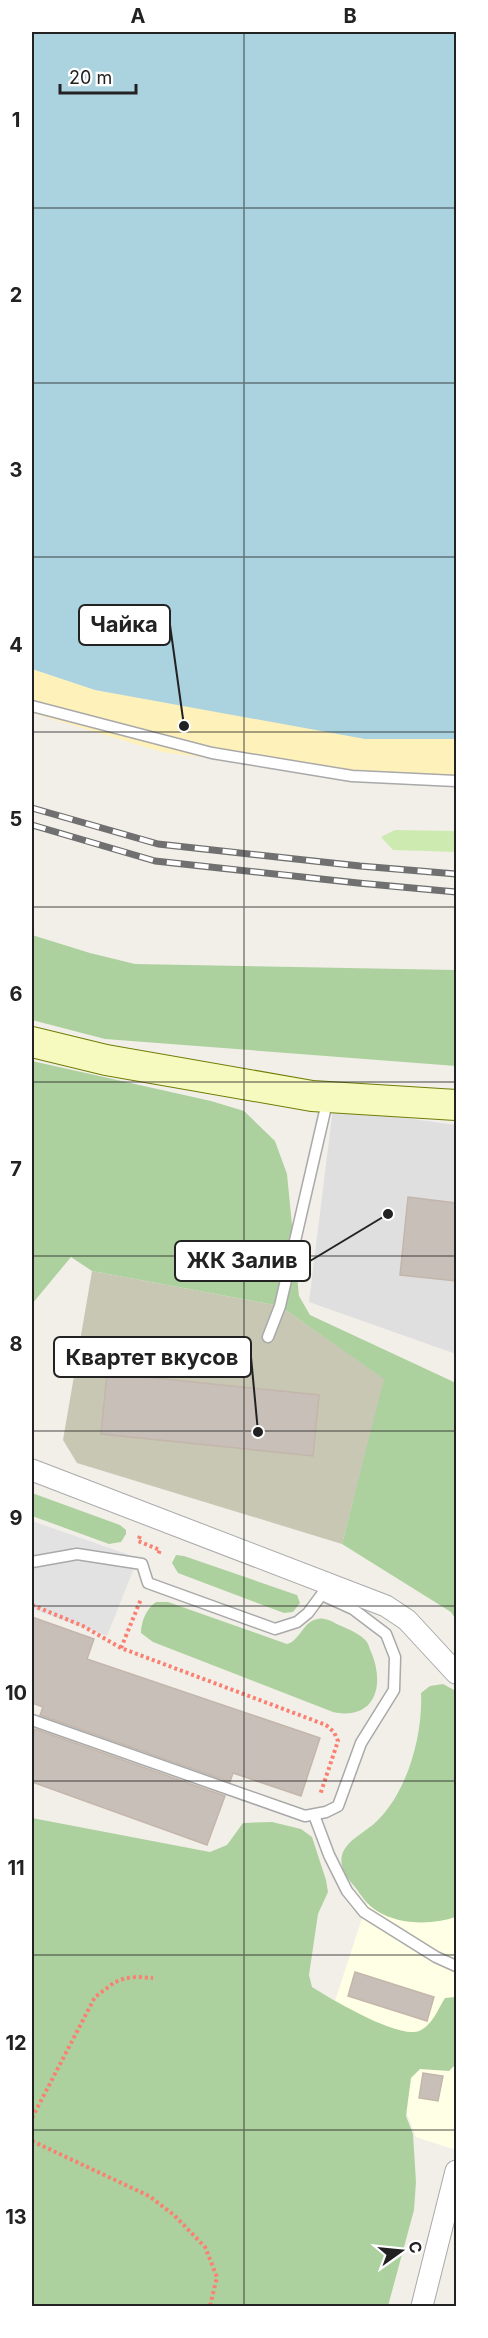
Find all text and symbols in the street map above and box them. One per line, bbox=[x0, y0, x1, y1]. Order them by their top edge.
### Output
text: A bbox=[131, 4, 146, 28]
text: B bbox=[343, 4, 357, 28]
scale bar bbox=[60, 57, 136, 95]
text: 20 m bbox=[69, 67, 112, 88]
text: 1 bbox=[12, 108, 20, 132]
text: 2 bbox=[10, 283, 22, 307]
text: 3 bbox=[10, 458, 22, 482]
callout: Чайка bbox=[79, 605, 170, 645]
text: Чайка bbox=[90, 611, 158, 637]
text: 4 bbox=[9, 633, 23, 657]
text: 5 bbox=[10, 807, 22, 831]
text: 6 bbox=[10, 982, 23, 1006]
text: 7 bbox=[10, 1157, 22, 1181]
callout: ЖК Залив bbox=[175, 1241, 310, 1281]
text: ЖК Залив bbox=[186, 1247, 298, 1273]
text: 8 bbox=[9, 1332, 23, 1356]
callout: Квартет вкусов bbox=[54, 1337, 251, 1377]
text: Квартет вкусов bbox=[65, 1344, 239, 1370]
text: 9 bbox=[10, 1506, 23, 1530]
text: 10 bbox=[5, 1681, 27, 1705]
text: 11 bbox=[7, 1856, 25, 1880]
text: 12 bbox=[5, 2031, 27, 2055]
text: 13 bbox=[5, 2205, 27, 2229]
north arrow bbox=[371, 2221, 431, 2281]
text: С bbox=[404, 2239, 427, 2256]

